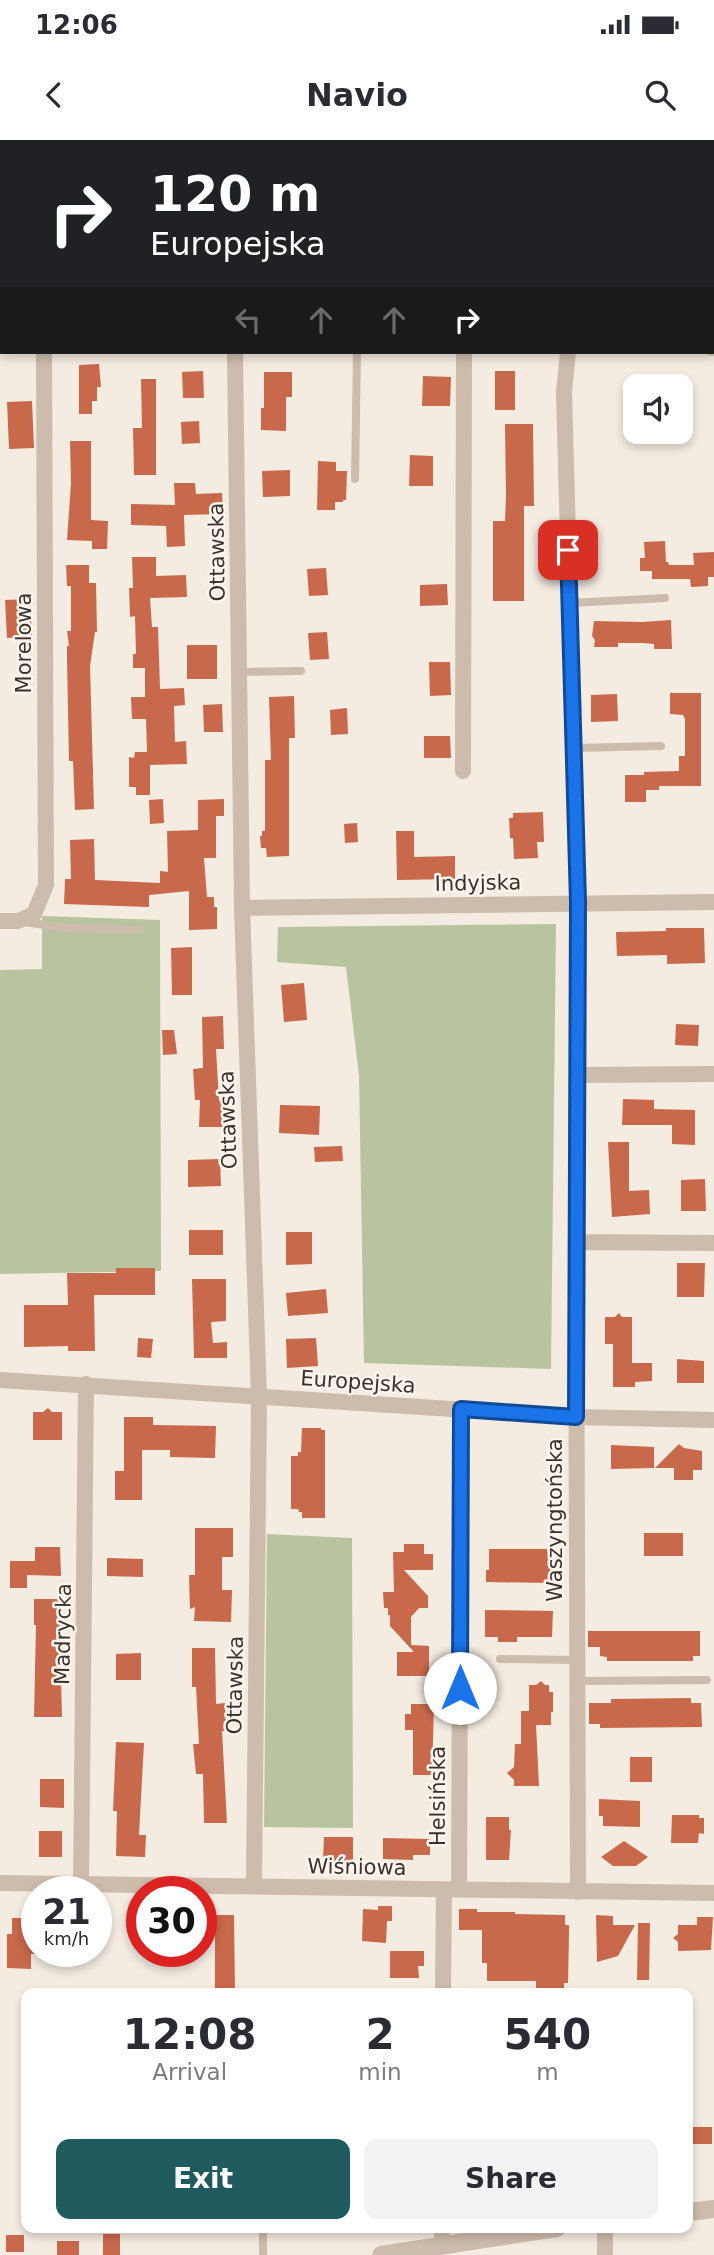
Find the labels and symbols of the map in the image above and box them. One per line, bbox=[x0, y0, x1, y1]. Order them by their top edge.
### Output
street label: Ottawska bbox=[204, 502, 230, 602]
pin bbox=[538, 520, 598, 580]
street label: Morelowa bbox=[12, 593, 36, 693]
street label: Indyjska bbox=[434, 870, 522, 896]
street label: Ottawska bbox=[214, 1070, 242, 1170]
street label: Europejska bbox=[300, 1366, 416, 1398]
street label: Waszyngtońska bbox=[543, 1438, 567, 1602]
street label: Madrycka bbox=[50, 1583, 76, 1685]
street label: Ottawska bbox=[222, 1635, 248, 1735]
position arrow bbox=[423, 1651, 497, 1725]
street label: Helsińska bbox=[426, 1746, 450, 1846]
street label: Wiśniowa bbox=[307, 1854, 407, 1880]
speed limit sign: 30 bbox=[126, 1876, 217, 1967]

